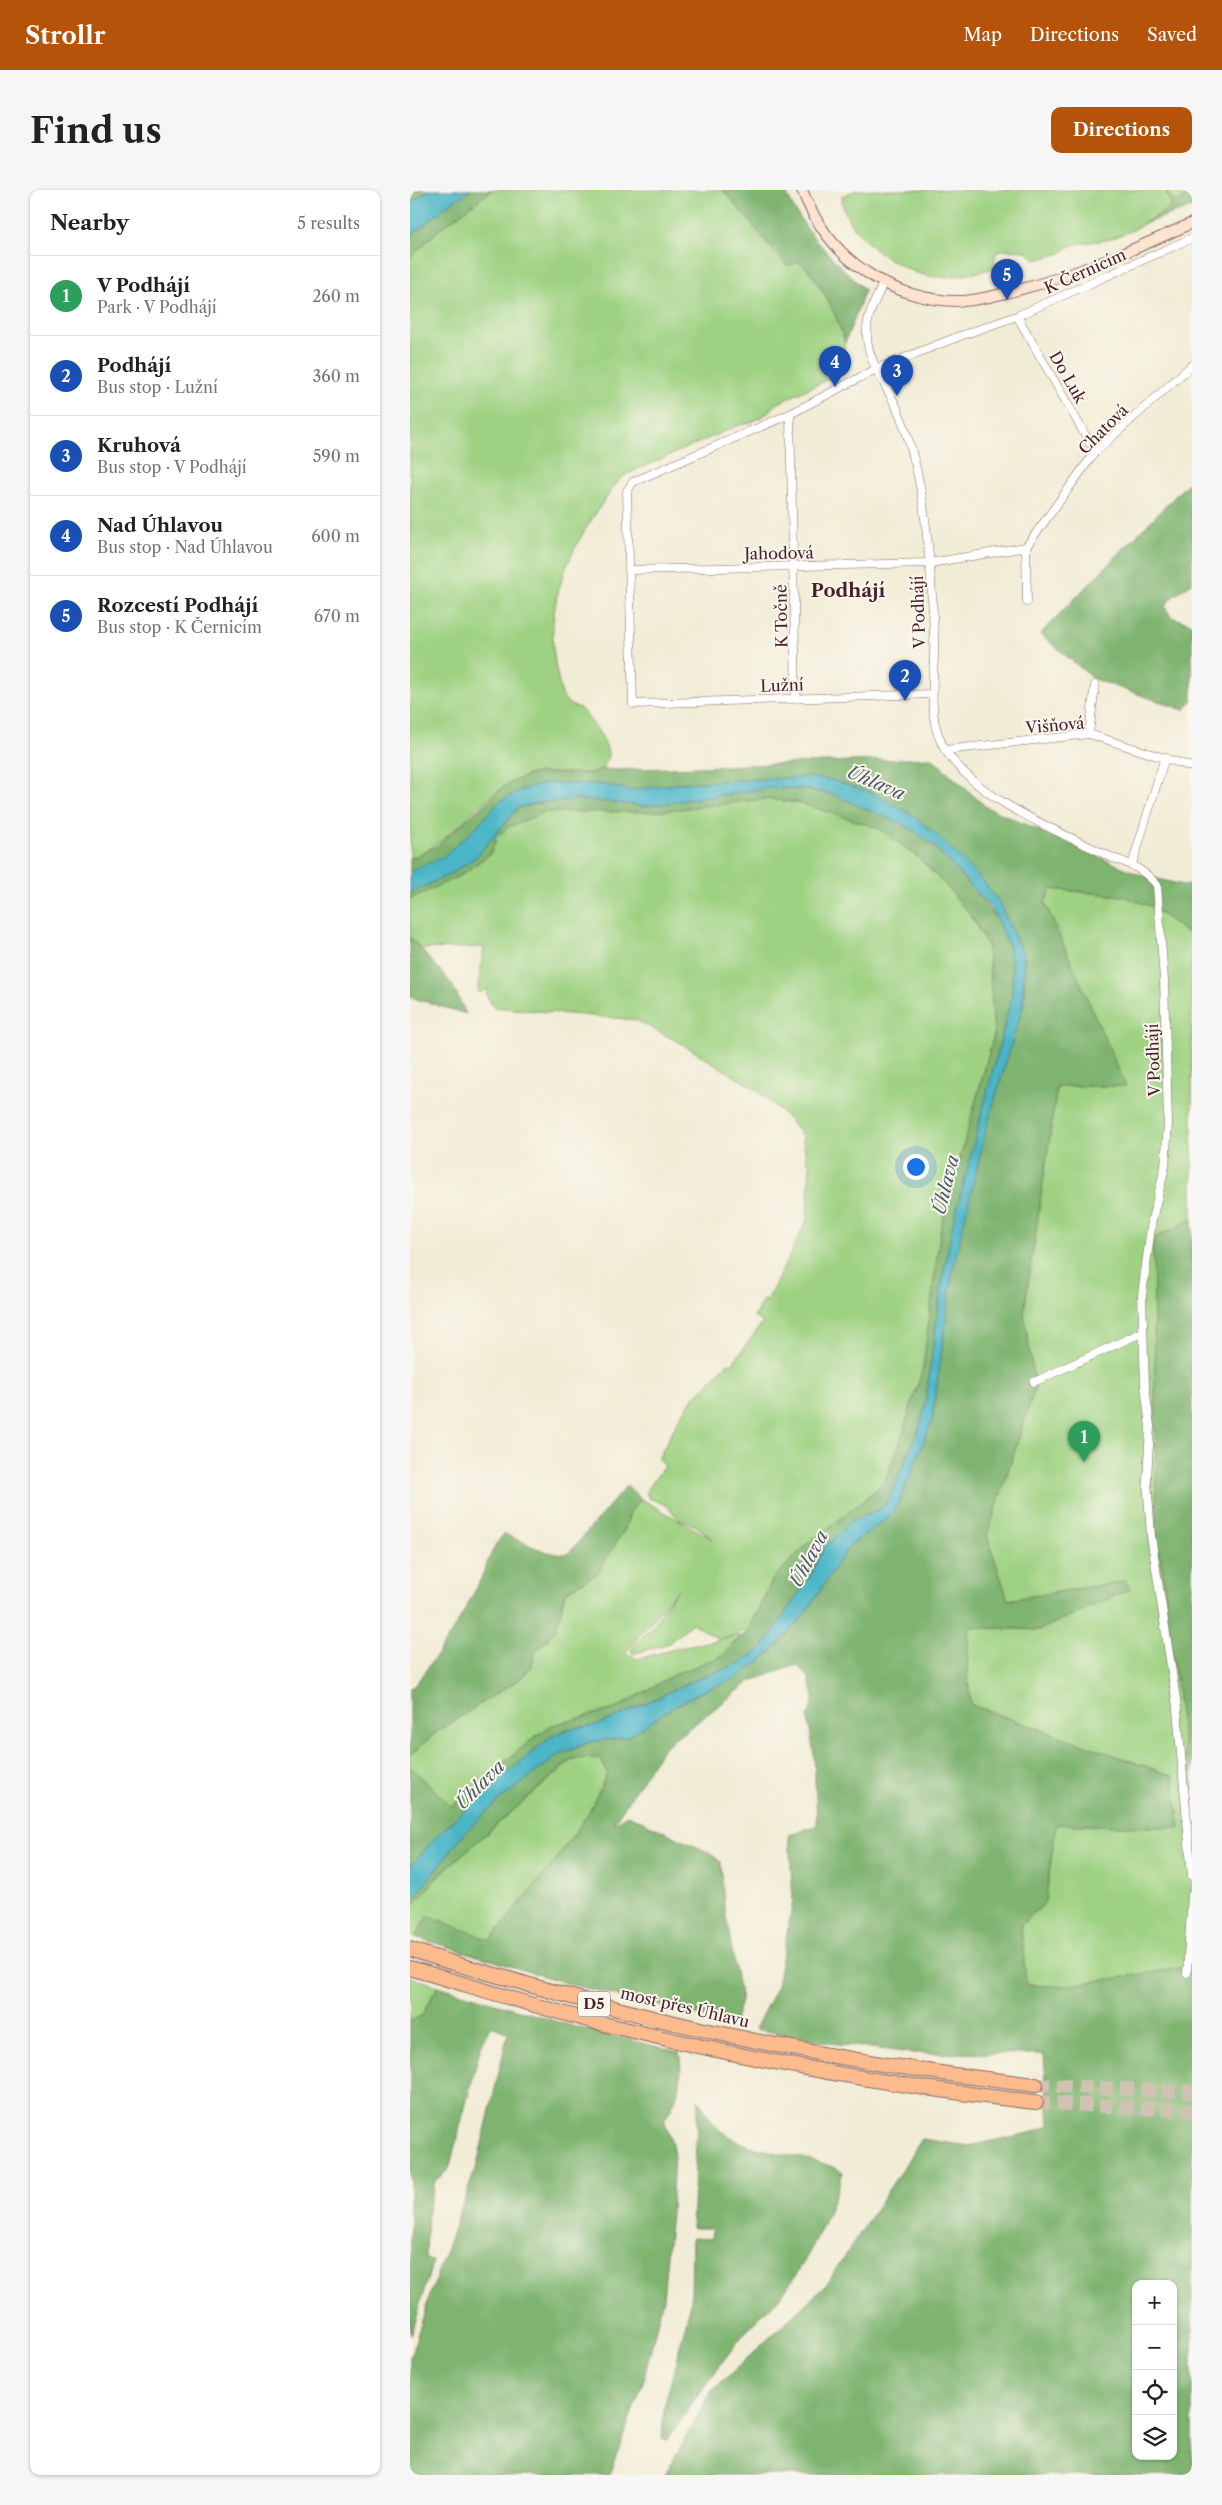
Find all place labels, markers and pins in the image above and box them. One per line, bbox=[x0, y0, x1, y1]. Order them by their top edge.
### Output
pin: 5 bbox=[991, 259, 1023, 300]
pin: 4 bbox=[819, 346, 851, 387]
pin: 3 bbox=[881, 355, 913, 396]
pin: 2 bbox=[889, 660, 921, 701]
pin: 1 bbox=[1068, 1421, 1100, 1462]

